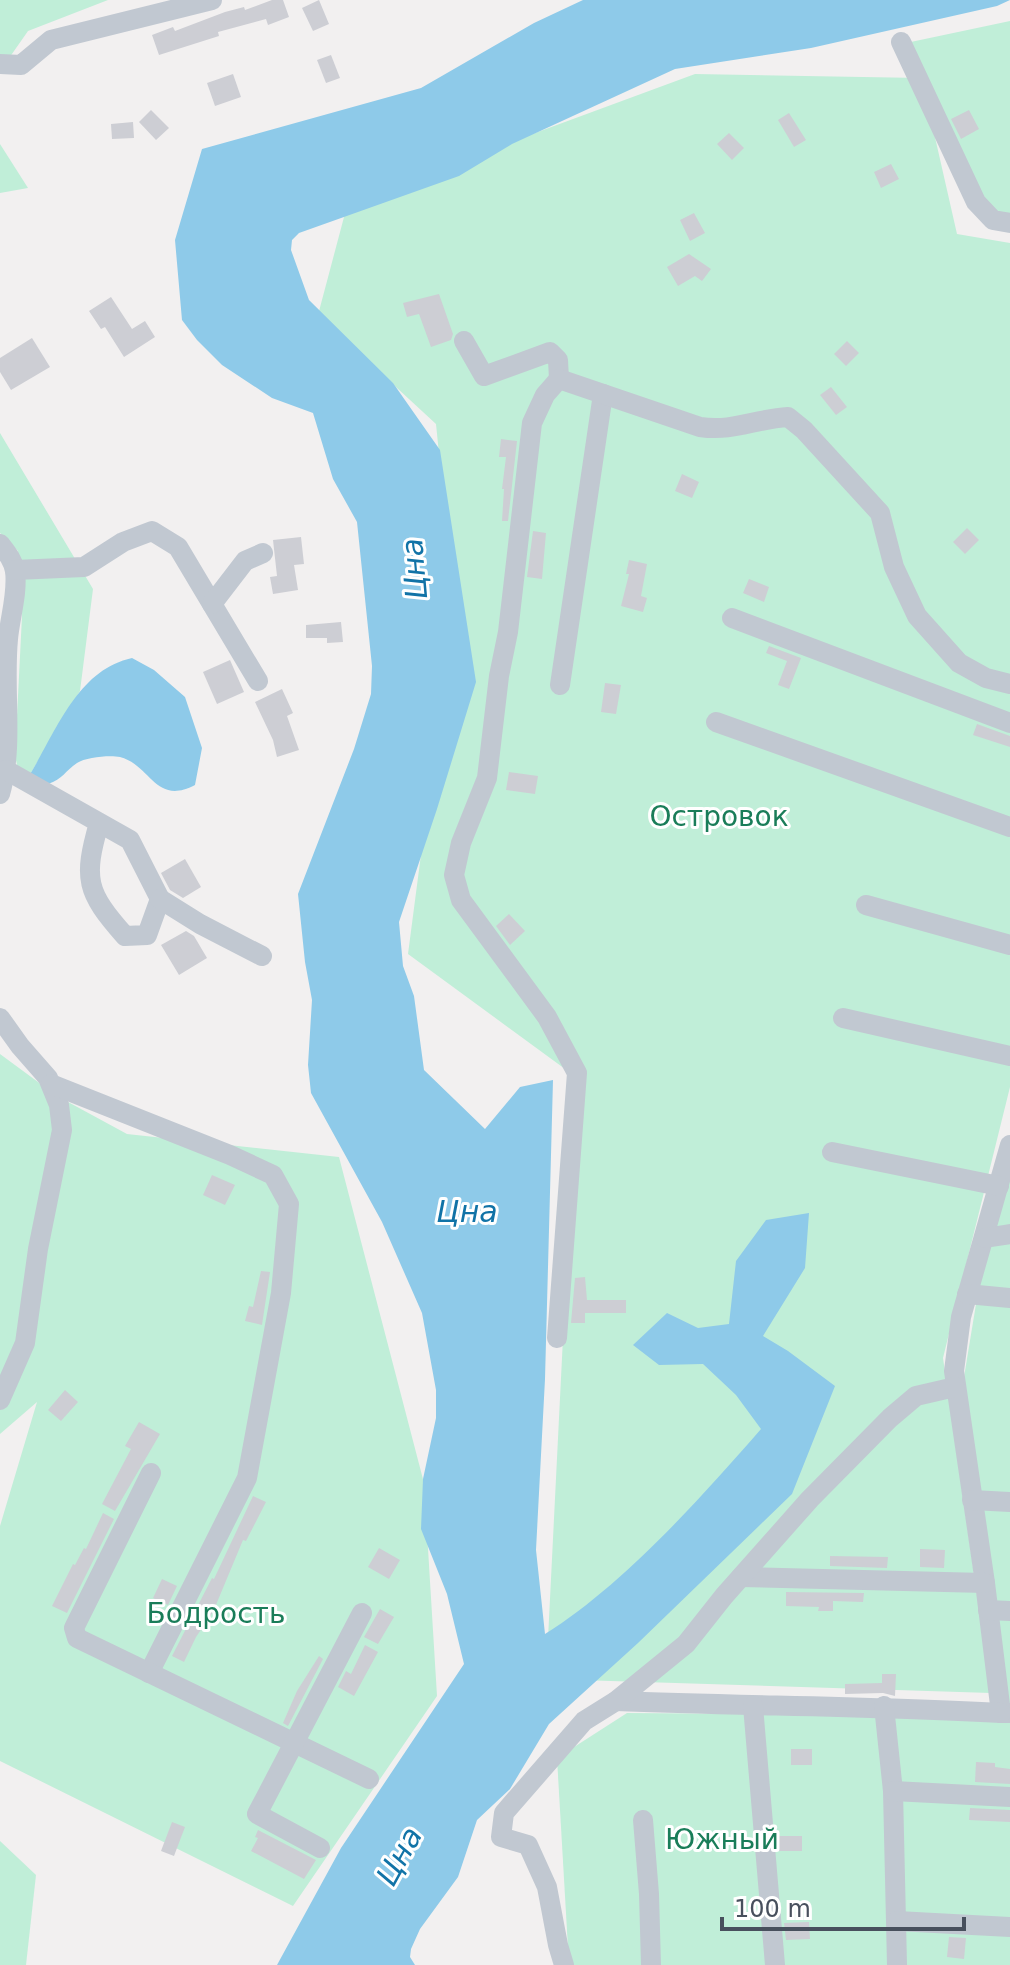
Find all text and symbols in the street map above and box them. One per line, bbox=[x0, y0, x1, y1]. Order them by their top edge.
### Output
water label: Цна bbox=[394, 537, 434, 601]
park label: Островок bbox=[649, 800, 789, 833]
water label: Цна bbox=[436, 1194, 498, 1229]
park label: Бодрость bbox=[147, 1597, 285, 1630]
water label: Цна bbox=[369, 1821, 429, 1891]
park label: Южный bbox=[665, 1823, 779, 1856]
scale bar bbox=[722, 1881, 964, 1931]
text: 100 m bbox=[734, 1895, 811, 1923]

